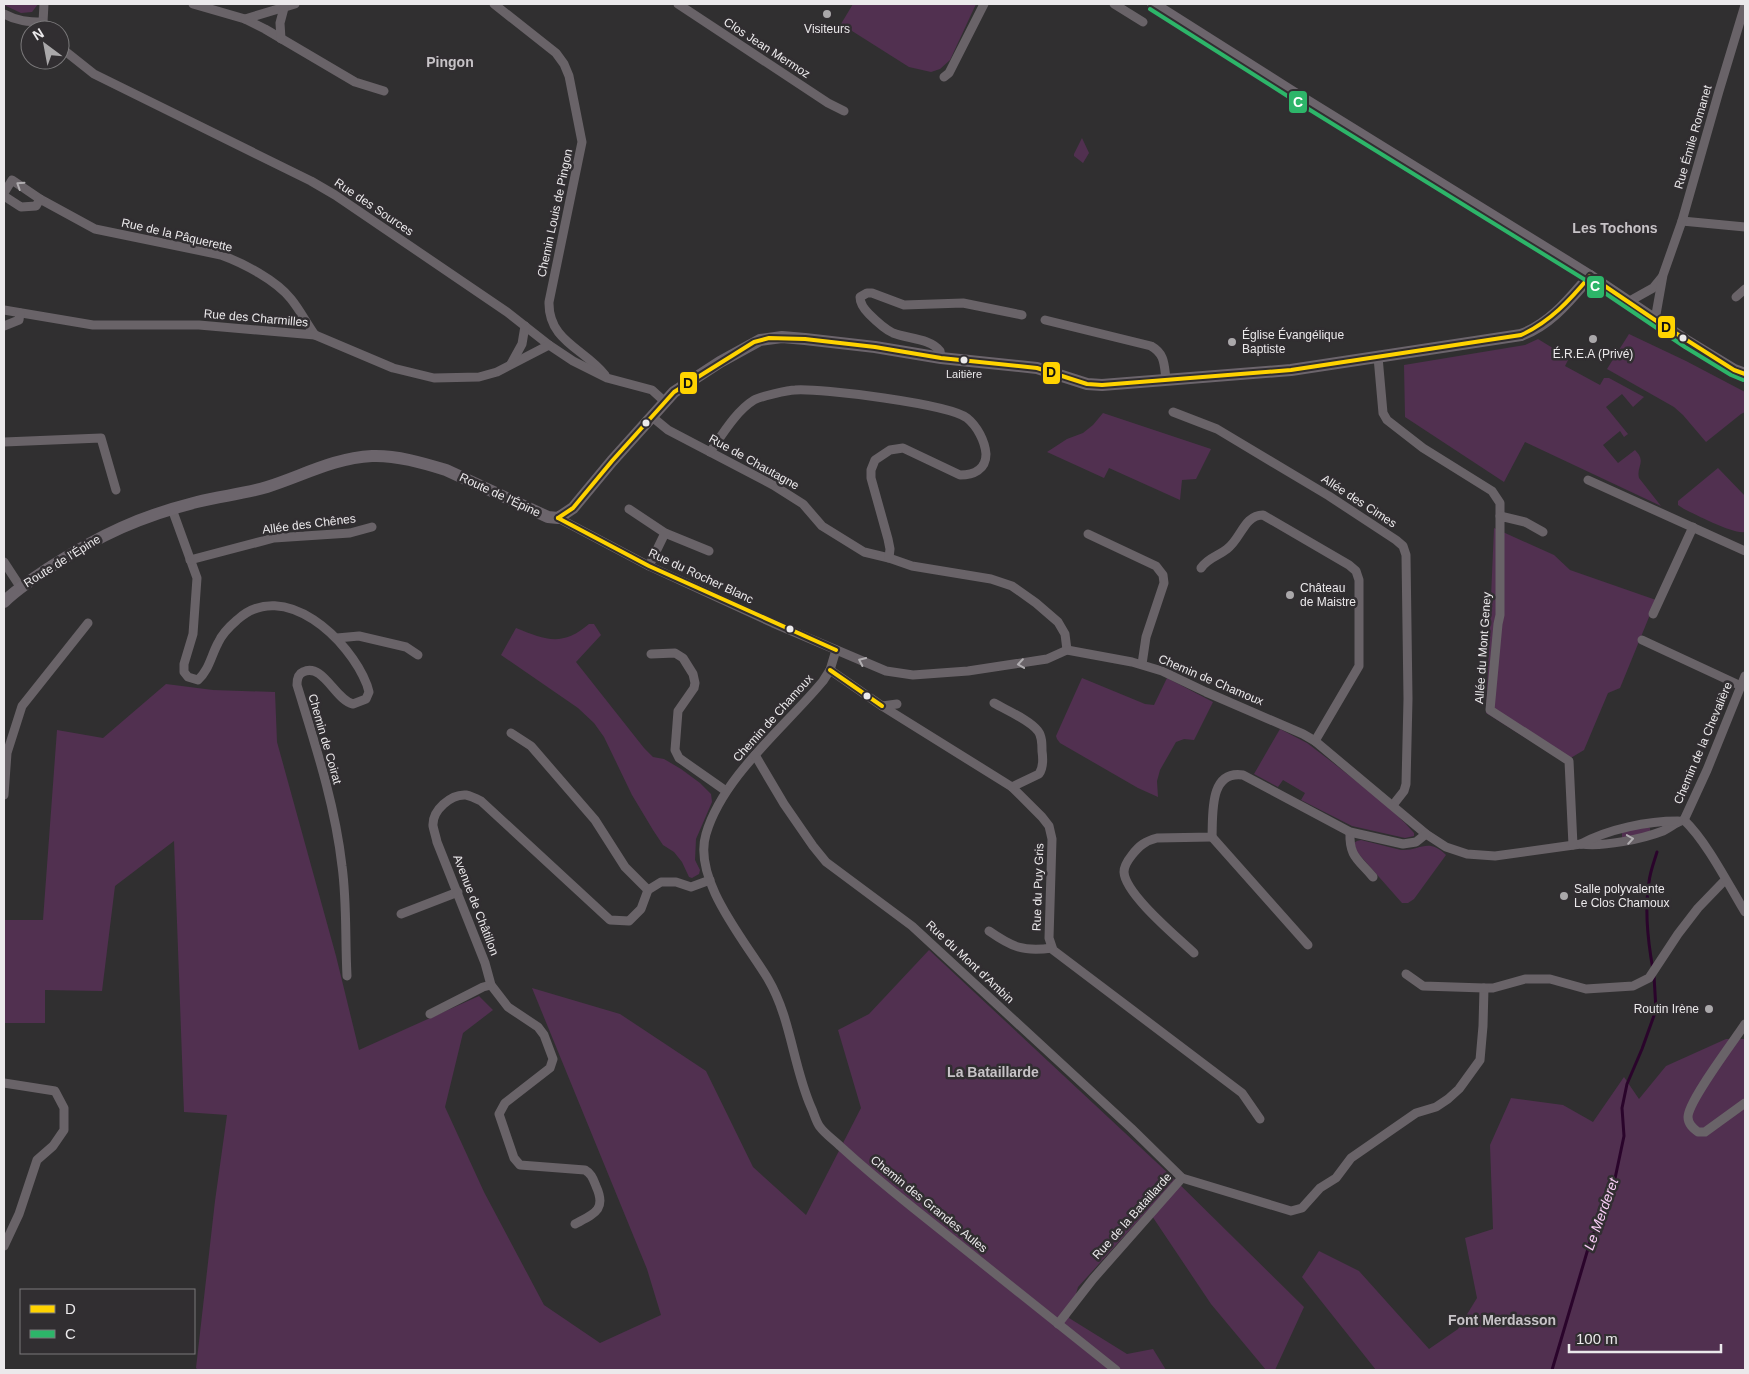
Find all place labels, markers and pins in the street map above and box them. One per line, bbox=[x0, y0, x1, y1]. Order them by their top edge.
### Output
marker: Visiteurs bbox=[821, 8, 833, 20]
place label: Visiteurs bbox=[804, 22, 850, 36]
place label: Église Évangélique Baptiste bbox=[1242, 327, 1344, 356]
marker: É.R.E.A (Privé) bbox=[1587, 333, 1599, 345]
unlabelled marker bbox=[1678, 333, 1688, 343]
marker: Église Évangélique Baptiste bbox=[1226, 336, 1238, 348]
place label: É.R.E.A (Privé) bbox=[1553, 346, 1633, 361]
marker: Laitière bbox=[959, 355, 969, 365]
place label: Laitière bbox=[946, 368, 982, 380]
unlabelled marker bbox=[641, 418, 651, 428]
place label: Château de Maistre bbox=[1300, 581, 1356, 609]
marker: Château de Maistre bbox=[1284, 589, 1296, 601]
unlabelled marker bbox=[785, 624, 795, 634]
unlabelled marker bbox=[862, 691, 872, 701]
place label: Salle polyvalente Le Clos Chamoux bbox=[1574, 882, 1669, 910]
marker: Salle polyvalente Le Clos Chamoux bbox=[1558, 890, 1570, 902]
place label: Routin Irène bbox=[1634, 1002, 1699, 1016]
marker: Routin Irène bbox=[1703, 1003, 1715, 1015]

